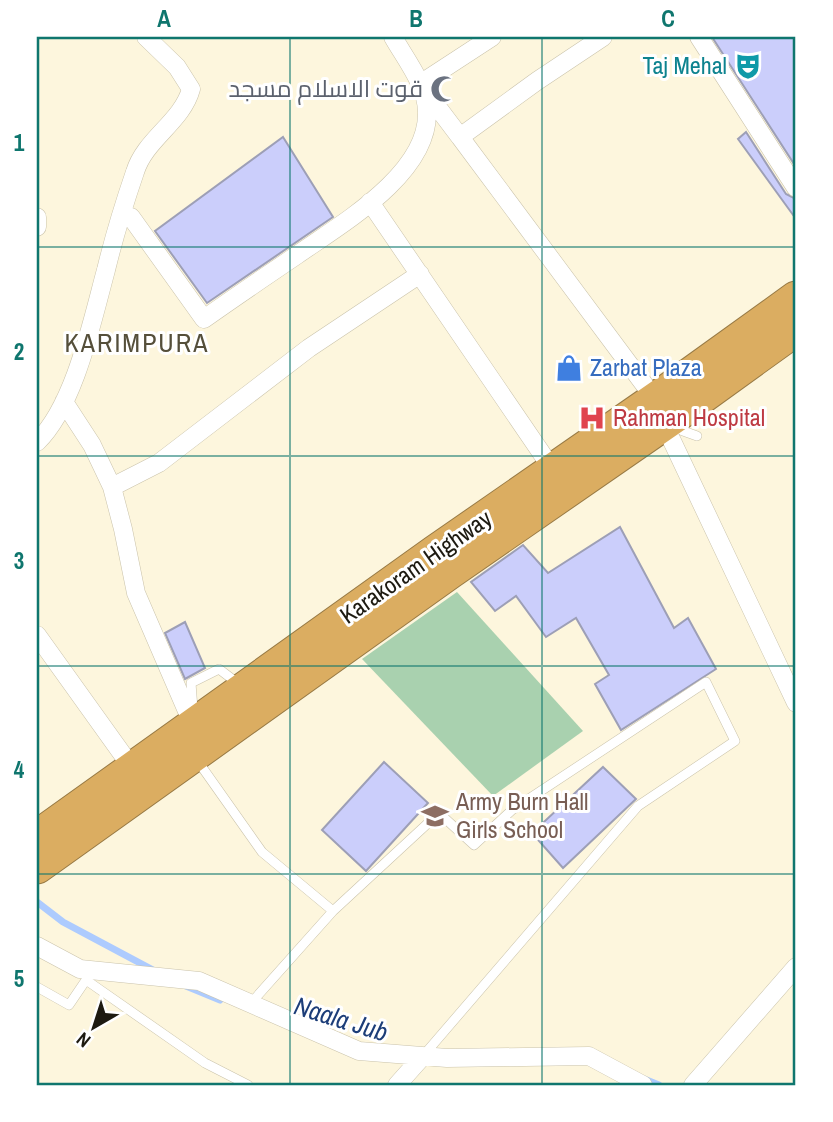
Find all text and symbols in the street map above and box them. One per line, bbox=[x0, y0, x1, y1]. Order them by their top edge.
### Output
text: A bbox=[157, 3, 171, 34]
text: B bbox=[409, 3, 423, 34]
text: C bbox=[661, 3, 675, 34]
place label: Taj Mehal bbox=[642, 49, 727, 81]
theatre icon: Taj Mehal bbox=[733, 51, 763, 81]
place label: قوت الاسلام مسجد bbox=[228, 72, 423, 105]
mosque icon: قوت الاسلام مسجد bbox=[429, 74, 459, 104]
text: 1 bbox=[14, 127, 25, 158]
district label: KARIMPURA bbox=[65, 325, 209, 360]
text: 2 bbox=[14, 336, 24, 367]
place label: Zarbat Plaza bbox=[590, 351, 702, 383]
shop icon: Zarbat Plaza bbox=[554, 353, 584, 383]
place label: Rahman Hospital bbox=[613, 401, 765, 433]
hospital icon: Rahman Hospital bbox=[577, 403, 607, 433]
street label: Karakoram Highway bbox=[333, 502, 498, 630]
text: 3 bbox=[14, 545, 24, 576]
text: 4 bbox=[14, 754, 25, 785]
place label: Army Burn Hall Girls School bbox=[455, 785, 588, 845]
school or university icon: Army Burn Hall Girls School bbox=[420, 801, 450, 831]
text: 5 bbox=[14, 963, 24, 994]
water label: Naala Jub bbox=[290, 988, 392, 1049]
north arrow bbox=[60, 992, 130, 1062]
text: N bbox=[71, 1027, 96, 1054]

